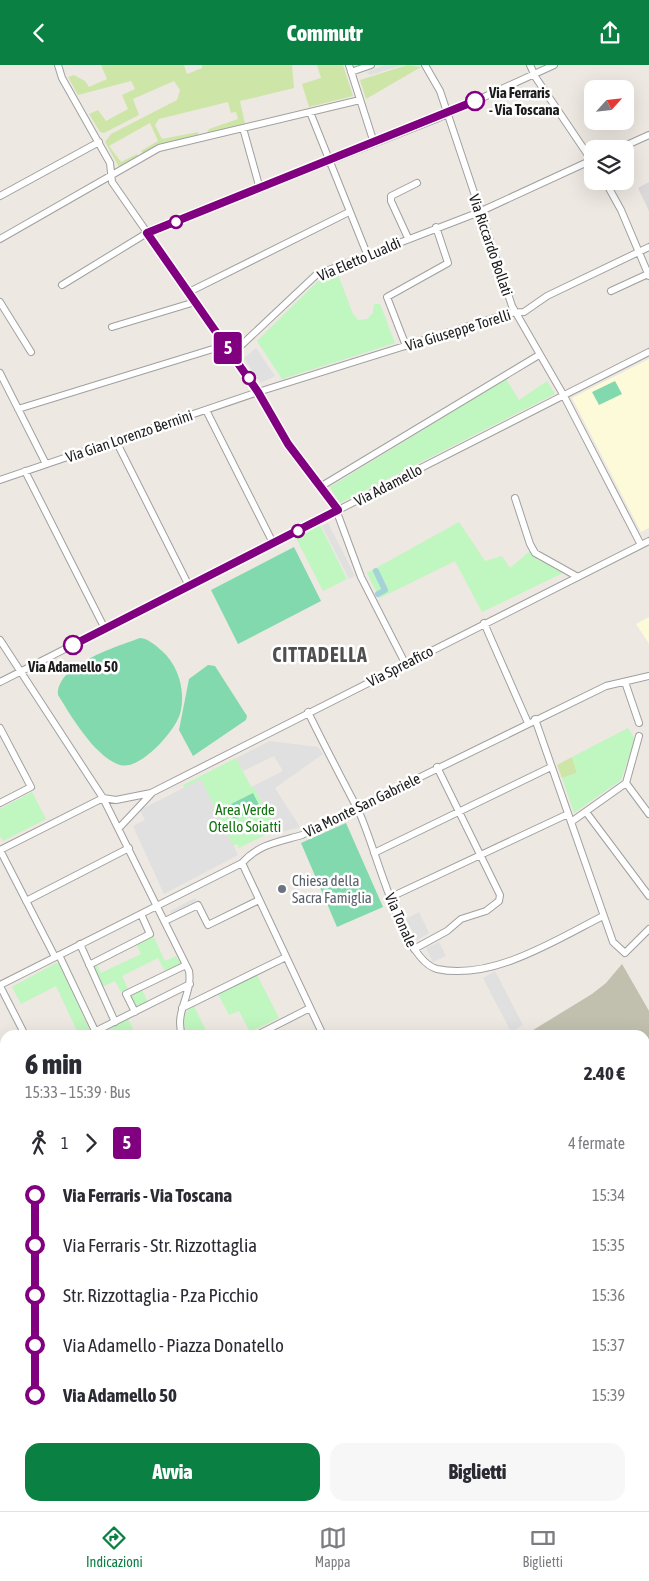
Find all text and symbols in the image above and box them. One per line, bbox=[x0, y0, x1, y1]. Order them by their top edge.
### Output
icon: back bbox=[25, 19, 53, 47]
icon: share bbox=[596, 19, 624, 47]
text: Commutr bbox=[287, 20, 362, 46]
north arrow bbox=[584, 80, 634, 130]
map controls bbox=[584, 80, 634, 190]
place label: Via Ferraris - Via Toscana bbox=[488, 84, 559, 118]
marker: Via Ferraris - Via Toscana bbox=[465, 91, 485, 111]
button: layers bbox=[584, 140, 634, 190]
street label: Via Riccardo Bollati bbox=[466, 192, 516, 298]
unlabelled marker bbox=[169, 215, 183, 229]
street label: Via Eletto Lualdi bbox=[315, 234, 403, 284]
street label: Via Giuseppe Torelli bbox=[403, 306, 513, 354]
line badge: 5 bbox=[212, 332, 244, 364]
text: 5 bbox=[224, 337, 232, 358]
unlabelled marker bbox=[242, 371, 256, 385]
street label: Via Gian Lorenzo Bernini bbox=[63, 406, 195, 466]
street label: Via Adamello bbox=[351, 461, 425, 509]
unlabelled marker bbox=[291, 524, 305, 538]
marker: Via Adamello 50 bbox=[63, 635, 83, 655]
street label: Via Spreafico bbox=[364, 642, 436, 690]
district label: CITTADELLA bbox=[272, 643, 368, 666]
place label: Via Adamello 50 bbox=[27, 658, 118, 675]
street label: Via Monte San Gabriele bbox=[301, 769, 423, 841]
park label: Area Verde Otello Soiatti bbox=[209, 801, 281, 835]
place label: Chiesa della Sacra Famiglia bbox=[292, 872, 372, 906]
marker: Chiesa della Sacra Famiglia bbox=[276, 883, 288, 895]
street label: Via Tonale bbox=[382, 890, 421, 950]
text: 6 min bbox=[25, 1048, 82, 1080]
text: 2.40 € bbox=[584, 1062, 625, 1084]
text: 15:33 – 15:39 · Bus bbox=[25, 1083, 130, 1101]
icon: walk bbox=[25, 1129, 53, 1157]
icon: forward bbox=[77, 1129, 105, 1157]
text: 5 bbox=[123, 1132, 131, 1153]
text: 1 bbox=[61, 1134, 69, 1152]
text: 4 fermate bbox=[568, 1134, 625, 1152]
text: Via Ferraris - Via Toscana bbox=[63, 1184, 232, 1206]
text: 15:34 bbox=[592, 1186, 625, 1204]
text: Via Ferraris - Str. Rizzottaglia bbox=[63, 1234, 257, 1256]
text: 15:35 bbox=[592, 1236, 625, 1254]
text: Str. Rizzottaglia - P.za Picchio bbox=[63, 1284, 258, 1306]
text: 15:36 bbox=[592, 1286, 625, 1304]
text: Via Adamello - Piazza Donatello bbox=[63, 1334, 284, 1356]
text: 15:37 bbox=[592, 1336, 625, 1354]
text: Via Adamello 50 bbox=[63, 1384, 177, 1406]
text: 15:39 bbox=[592, 1386, 625, 1404]
button: Avvia bbox=[25, 1443, 320, 1501]
button: Biglietti bbox=[330, 1443, 625, 1501]
tab: Indicazioni bbox=[86, 1524, 143, 1570]
tab: Mappa bbox=[315, 1524, 350, 1570]
tab: Biglietti bbox=[523, 1524, 563, 1570]

